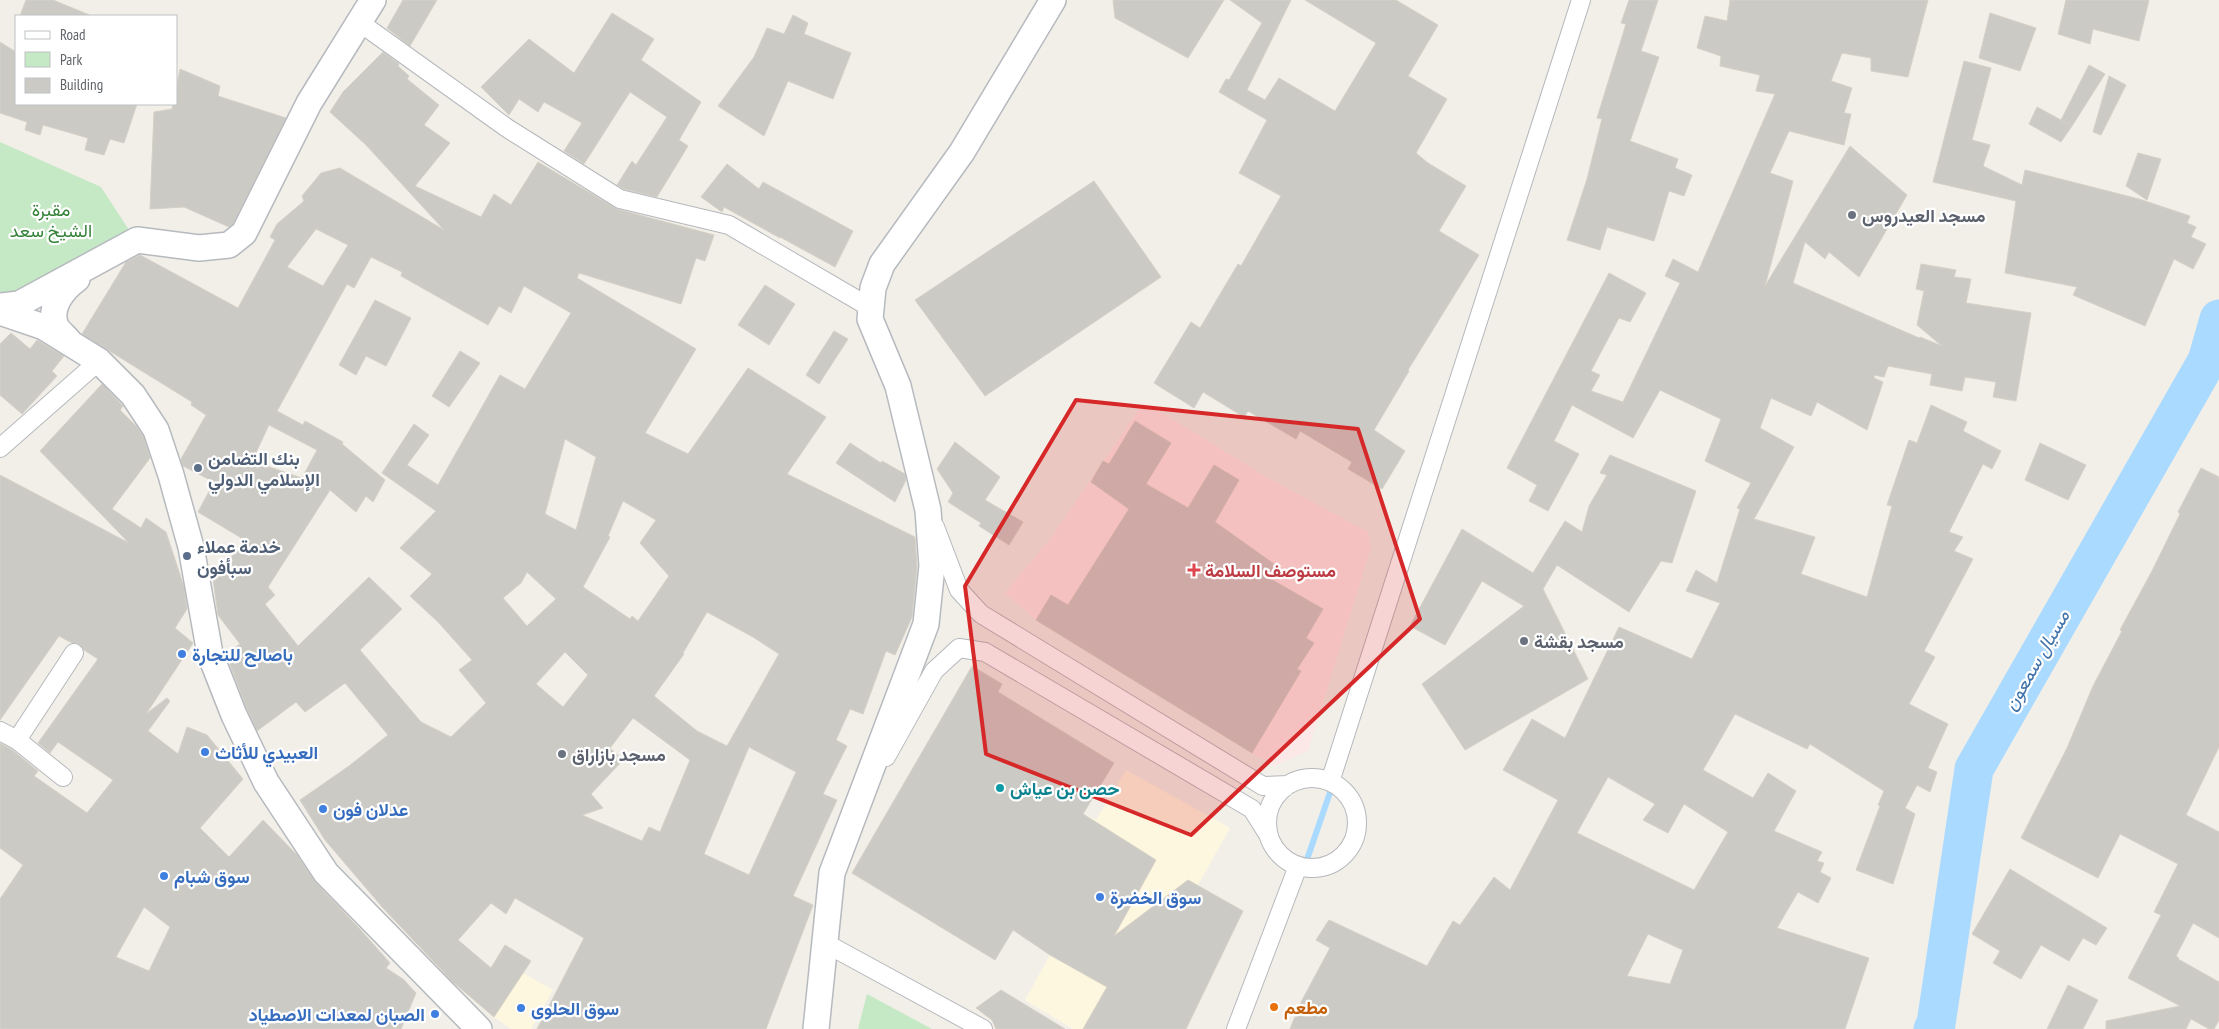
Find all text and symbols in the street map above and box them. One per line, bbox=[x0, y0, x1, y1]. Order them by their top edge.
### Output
legend bbox=[15, 15, 178, 105]
text: Road bbox=[60, 25, 86, 44]
text: Park bbox=[60, 50, 82, 69]
text: Building bbox=[60, 75, 103, 94]
park label: مقبرة الشيخ سعد bbox=[10, 198, 92, 243]
place label: مسجد العيدروس bbox=[1862, 204, 1986, 227]
marker: مسجد العيدروس bbox=[1846, 209, 1858, 221]
place label: بنك التضامن الإسلامي الدولي bbox=[208, 447, 320, 495]
marker: بنك التضامن الإسلامي الدولي bbox=[192, 462, 204, 474]
place label: خدمة عملاء سبأفون bbox=[197, 535, 281, 579]
marker: خدمة عملاء سبأفون bbox=[181, 550, 193, 562]
place label: مستوصف السلامة bbox=[1205, 559, 1336, 582]
marker: مستوصف السلامة bbox=[1187, 563, 1201, 577]
water label: مسيال سمعون bbox=[1998, 605, 2075, 715]
place label: مسجد بقشة bbox=[1534, 630, 1624, 653]
marker: مسجد بقشة bbox=[1518, 635, 1530, 647]
place label: باصالح للتجارة bbox=[192, 643, 293, 667]
marker: باصالح للتجارة bbox=[176, 648, 188, 660]
place label: العبيدي للأثاث bbox=[215, 741, 318, 768]
place label: مسجد بازاراق bbox=[572, 743, 666, 766]
marker: العبيدي للأثاث bbox=[199, 746, 211, 758]
marker: مسجد بازاراق bbox=[556, 748, 568, 760]
place label: حصن بن عياش bbox=[1010, 777, 1120, 800]
marker: حصن بن عياش bbox=[994, 782, 1006, 794]
place label: عدلان فون bbox=[333, 798, 408, 821]
marker: عدلان فون bbox=[317, 803, 329, 815]
place label: سوق شبام bbox=[174, 865, 250, 889]
marker: سوق شبام bbox=[158, 870, 170, 882]
place label: سوق الخضرة bbox=[1110, 886, 1201, 909]
marker: سوق الخضرة bbox=[1094, 891, 1106, 903]
place label: مطعم bbox=[1284, 996, 1328, 1020]
place label: سوق الحلوى bbox=[531, 997, 619, 1020]
marker: مطعم bbox=[1268, 1001, 1280, 1013]
marker: سوق الحلوى bbox=[515, 1002, 527, 1014]
place label: الصبان لمعدات الاصطياد bbox=[249, 1003, 425, 1026]
marker: الصبان لمعدات الاصطياد bbox=[429, 1008, 441, 1020]

